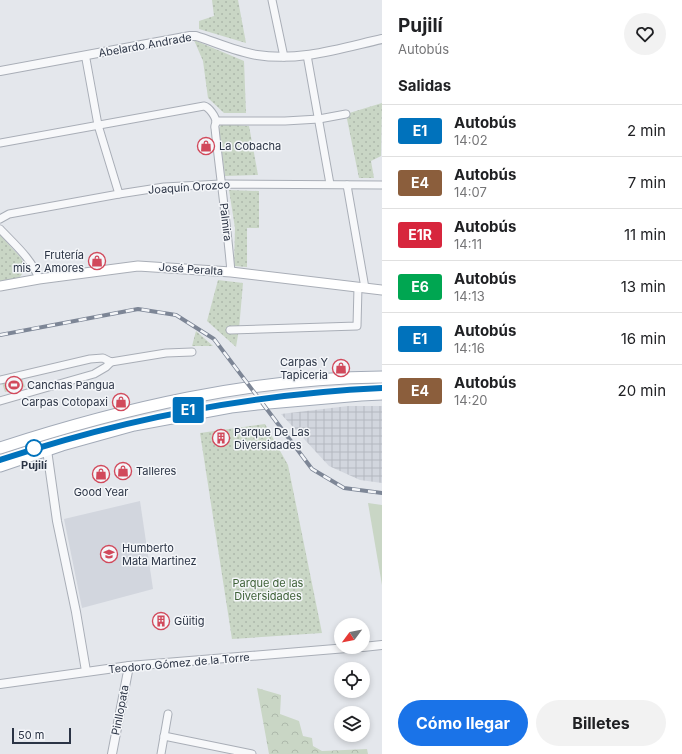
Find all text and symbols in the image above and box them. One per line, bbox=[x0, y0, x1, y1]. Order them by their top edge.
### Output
button: heart bbox=[624, 13, 666, 55]
text: Pujilí bbox=[398, 14, 443, 37]
street label: Abelardo Andrade bbox=[97, 30, 193, 60]
text: Autobús bbox=[398, 41, 449, 57]
text: Salidas bbox=[398, 76, 451, 95]
text: Autobús bbox=[454, 113, 516, 132]
text: 2 min bbox=[627, 121, 666, 140]
text: E1 bbox=[413, 122, 427, 139]
text: 14:02 bbox=[454, 132, 488, 148]
shop icon: La Cobacha bbox=[196, 136, 216, 156]
place label: La Cobacha bbox=[219, 139, 281, 153]
text: Autobús bbox=[454, 165, 516, 184]
text: 7 min bbox=[628, 173, 666, 192]
text: E4 bbox=[411, 174, 429, 191]
street label: Joaquín Orozco bbox=[147, 177, 231, 197]
text: 14:07 bbox=[454, 184, 487, 200]
street label: Palmira bbox=[217, 202, 235, 242]
text: Autobús bbox=[454, 217, 516, 236]
text: 11 min bbox=[624, 225, 666, 244]
text: E1R bbox=[408, 226, 432, 243]
text: 14:11 bbox=[454, 236, 482, 252]
place label: Frutería mis 2 Amores bbox=[13, 248, 84, 275]
shop icon: Frutería mis 2 Amores bbox=[87, 251, 107, 271]
street label: José Peralta bbox=[158, 260, 224, 278]
text: Autobús bbox=[454, 269, 516, 288]
text: 13 min bbox=[621, 277, 666, 296]
text: E6 bbox=[411, 278, 429, 295]
text: 14:13 bbox=[454, 288, 485, 304]
text: Autobús bbox=[454, 321, 516, 340]
text: 16 min bbox=[621, 329, 666, 348]
text: E1 bbox=[413, 330, 427, 347]
text: 14:16 bbox=[454, 340, 485, 356]
place label: Carpas Y Tapiceria bbox=[280, 355, 329, 382]
shop icon: Carpas Y Tapiceria bbox=[331, 358, 351, 378]
text: Autobús bbox=[454, 373, 516, 392]
sports icon: Canchas Pangua bbox=[4, 375, 24, 395]
place label: Canchas Pangua bbox=[27, 378, 115, 392]
text: 20 min bbox=[618, 381, 666, 400]
text: E4 bbox=[411, 382, 429, 399]
shop icon: Carpas Cotopaxi bbox=[111, 392, 131, 412]
text: 14:20 bbox=[454, 392, 488, 408]
place label: Carpas Cotopaxi bbox=[21, 395, 108, 409]
line badge: E1 bbox=[170, 397, 206, 423]
text: E1 bbox=[181, 401, 195, 418]
place label: Parque De Las Diversidades bbox=[234, 425, 310, 452]
building icon: Parque De Las Diversidades bbox=[211, 428, 231, 448]
marker: Pujilí bbox=[25, 439, 43, 457]
place label: Pujilí bbox=[21, 458, 48, 472]
shop icon: Talleres bbox=[113, 461, 133, 481]
shop icon: Good Year bbox=[91, 464, 111, 484]
place label: Talleres bbox=[136, 464, 177, 478]
place label: Good Year bbox=[74, 485, 128, 499]
place label: Humberto Mata Martinez bbox=[122, 541, 197, 568]
school or university icon: Humberto Mata Martinez bbox=[99, 544, 119, 564]
park label: Parque de las Diversidades bbox=[233, 576, 304, 603]
building icon: Güitig bbox=[151, 611, 171, 631]
place label: Güitig bbox=[174, 614, 204, 628]
north arrow bbox=[334, 618, 370, 654]
map controls bbox=[334, 618, 370, 742]
street label: Teodoro Gómez de la Torre bbox=[108, 650, 250, 676]
button: locate bbox=[334, 662, 370, 698]
street label: Pinllopata bbox=[108, 684, 132, 736]
button: Cómo llegar bbox=[398, 700, 528, 746]
button: Billetes bbox=[536, 700, 666, 746]
button: layers bbox=[334, 706, 370, 742]
scale bar bbox=[12, 726, 71, 745]
text: 50 m bbox=[18, 728, 44, 742]

